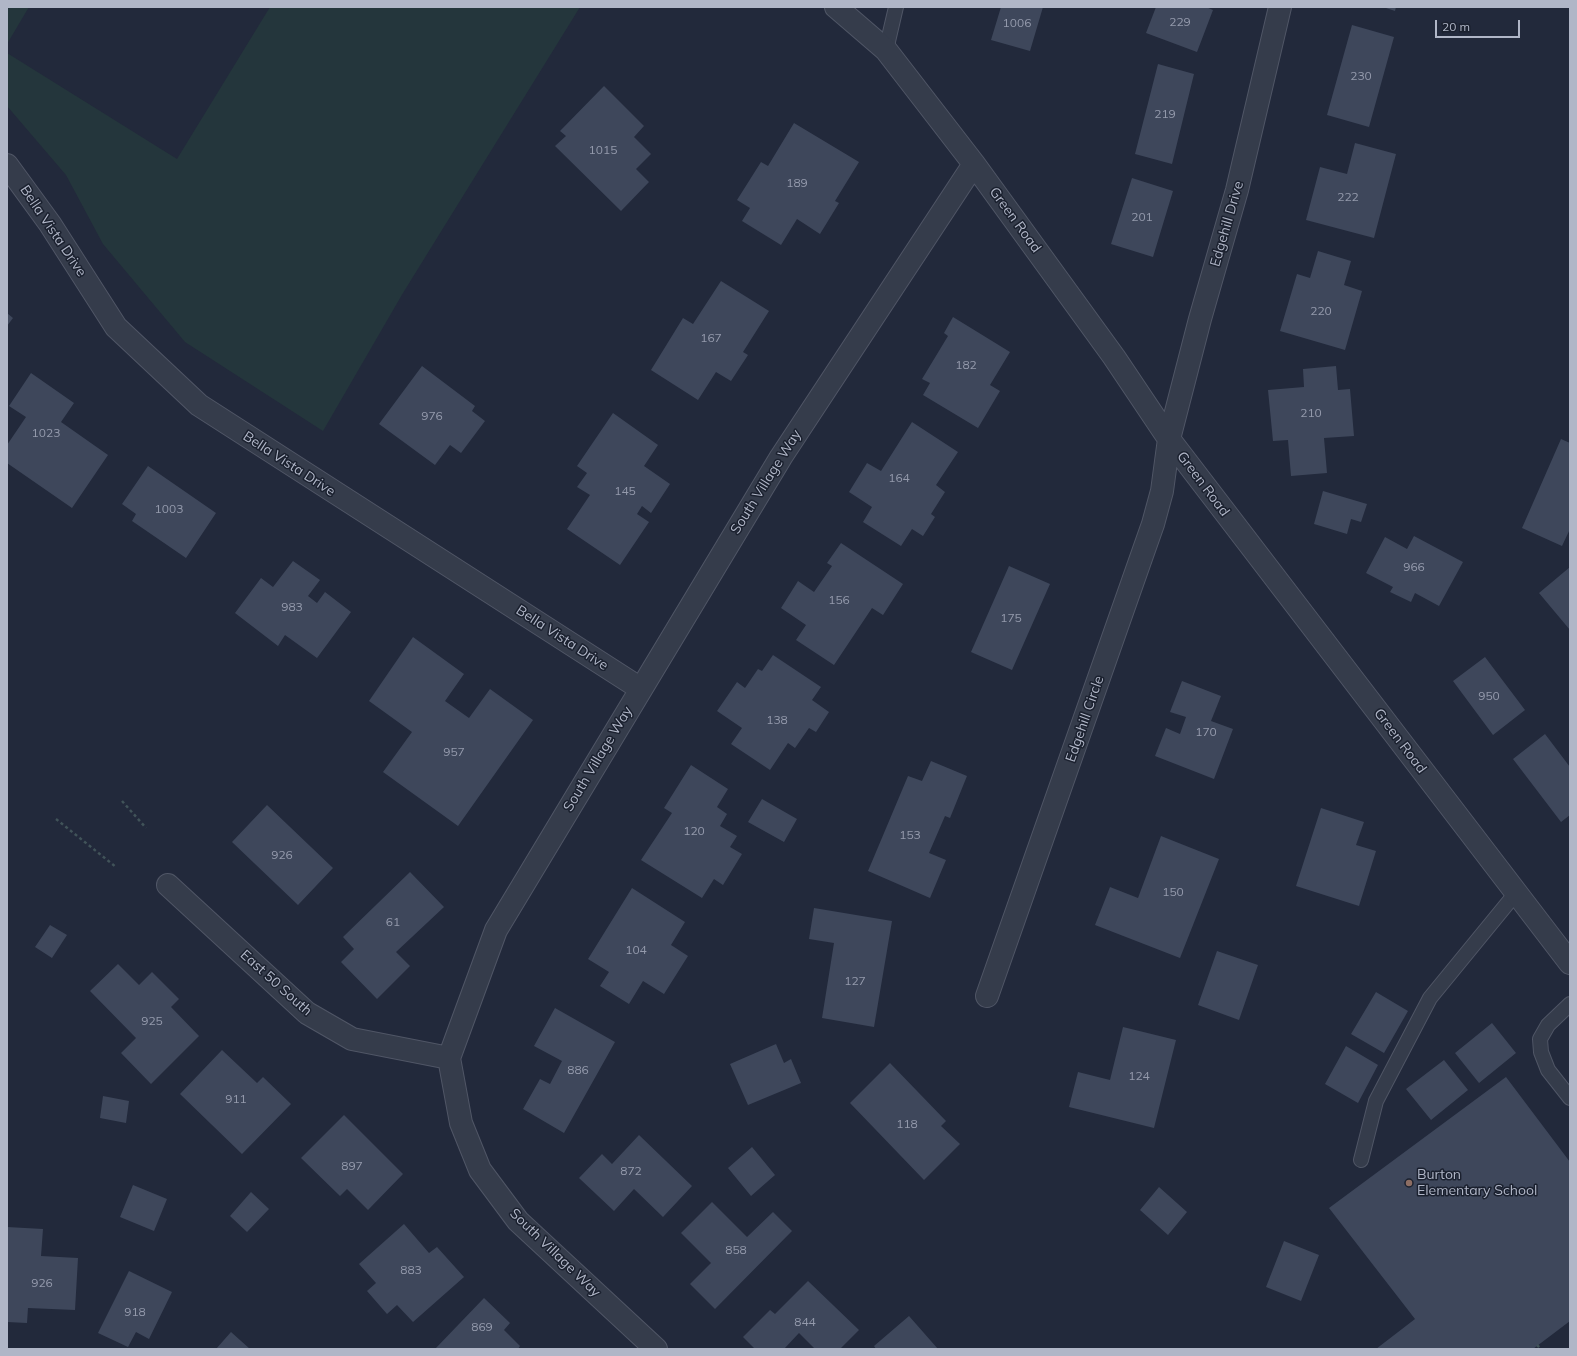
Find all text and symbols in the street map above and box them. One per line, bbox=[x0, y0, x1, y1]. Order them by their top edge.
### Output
scale bar bbox=[1437, 12, 1522, 38]
house number: 229 bbox=[1169, 15, 1191, 29]
house number: 1006 bbox=[1003, 16, 1031, 30]
text: 20 m bbox=[1442, 19, 1470, 34]
house number: 230 bbox=[1350, 69, 1372, 83]
house number: 219 bbox=[1154, 107, 1176, 121]
house number: 1015 bbox=[589, 143, 617, 157]
house number: 189 bbox=[786, 176, 808, 190]
street label: Edgehill Drive bbox=[1207, 179, 1247, 269]
street label: Bella Vista Drive bbox=[16, 182, 90, 280]
street label: Green Road bbox=[986, 184, 1044, 256]
house number: 222 bbox=[1337, 190, 1359, 204]
house number: 201 bbox=[1131, 210, 1153, 224]
house number: 220 bbox=[1310, 304, 1332, 318]
house number: 167 bbox=[700, 331, 722, 345]
house number: 182 bbox=[955, 358, 977, 372]
house number: 210 bbox=[1300, 406, 1322, 420]
house number: 976 bbox=[421, 409, 443, 423]
house number: 1023 bbox=[32, 426, 60, 440]
street label: South Village Way bbox=[727, 427, 805, 537]
street label: Bella Vista Drive bbox=[240, 428, 338, 500]
street label: Green Road bbox=[1173, 448, 1233, 520]
house number: 164 bbox=[888, 471, 910, 485]
house number: 145 bbox=[614, 484, 636, 498]
house number: 1003 bbox=[155, 502, 183, 516]
house number: 966 bbox=[1403, 560, 1425, 574]
house number: 156 bbox=[828, 593, 850, 607]
house number: 983 bbox=[281, 600, 303, 614]
street label: Bella Vista Drive bbox=[513, 602, 611, 674]
house number: 175 bbox=[1000, 611, 1022, 625]
street label: Edgehill Circle bbox=[1062, 674, 1108, 764]
house number: 950 bbox=[1478, 689, 1500, 703]
street label: South Village Way bbox=[560, 703, 636, 815]
street label: Green Road bbox=[1370, 705, 1430, 777]
house number: 138 bbox=[766, 713, 788, 727]
house number: 170 bbox=[1195, 725, 1217, 739]
house number: 957 bbox=[443, 745, 465, 759]
house number: 120 bbox=[683, 824, 705, 838]
house number: 153 bbox=[899, 828, 921, 842]
house number: 926 bbox=[271, 848, 293, 862]
house number: 150 bbox=[1162, 885, 1184, 899]
house number: 61 bbox=[386, 915, 400, 929]
house number: 104 bbox=[625, 943, 647, 957]
street label: East 50 South bbox=[237, 947, 315, 1019]
house number: 127 bbox=[844, 974, 866, 988]
house number: 925 bbox=[141, 1014, 163, 1028]
house number: 886 bbox=[567, 1063, 589, 1077]
house number: 124 bbox=[1128, 1069, 1150, 1083]
house number: 911 bbox=[225, 1092, 247, 1106]
house number: 118 bbox=[896, 1117, 918, 1131]
house number: 897 bbox=[341, 1159, 363, 1173]
house number: 872 bbox=[620, 1164, 642, 1178]
place label: Burton Elementary School bbox=[1417, 1167, 1537, 1200]
marker: Burton Elementary School bbox=[1404, 1178, 1414, 1188]
street label: South Village Way bbox=[506, 1205, 604, 1301]
house number: 858 bbox=[725, 1243, 747, 1257]
house number: 883 bbox=[400, 1263, 422, 1277]
house number: 926 bbox=[31, 1276, 53, 1290]
house number: 918 bbox=[124, 1305, 146, 1319]
house number: 844 bbox=[794, 1315, 816, 1329]
house number: 869 bbox=[471, 1320, 493, 1334]

